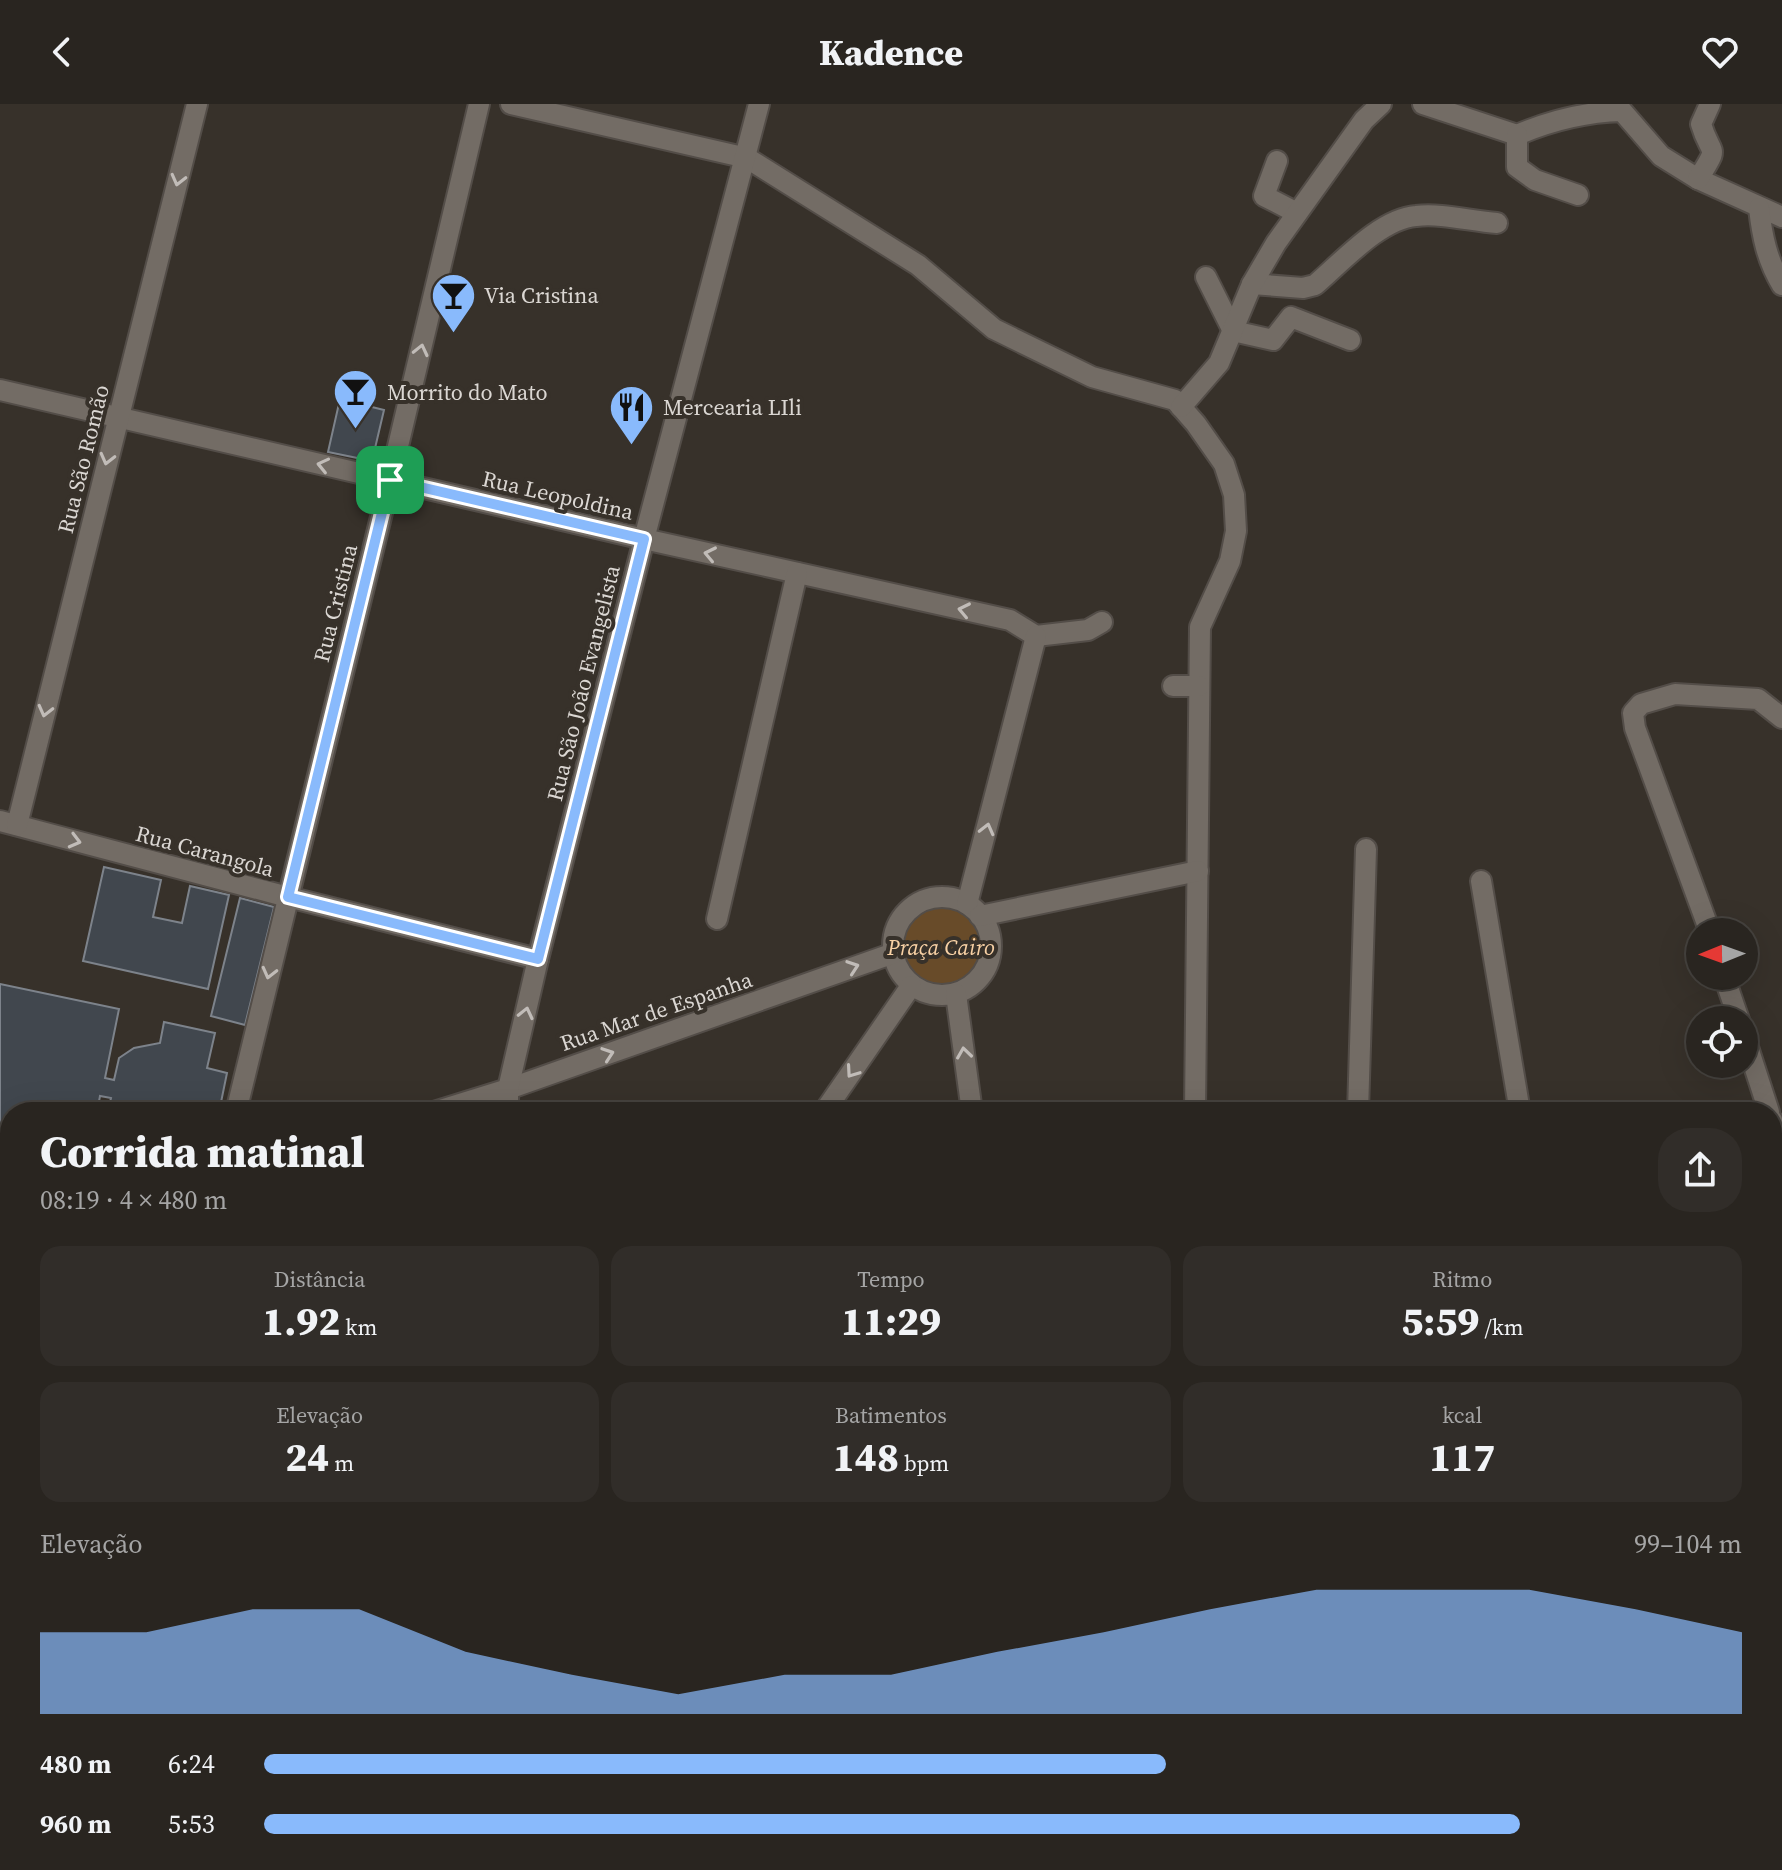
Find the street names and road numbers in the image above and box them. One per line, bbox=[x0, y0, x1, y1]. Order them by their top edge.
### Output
street label: Rua São Romão bbox=[50, 382, 116, 536]
street label: Rua Leopoldina bbox=[479, 463, 637, 527]
street label: Rua Cristina bbox=[306, 540, 364, 665]
street label: Rua São João Evangelista bbox=[539, 561, 627, 804]
street label: Rua Carangola bbox=[132, 818, 278, 884]
street label: Rua Mar de Espanha bbox=[556, 964, 757, 1058]

